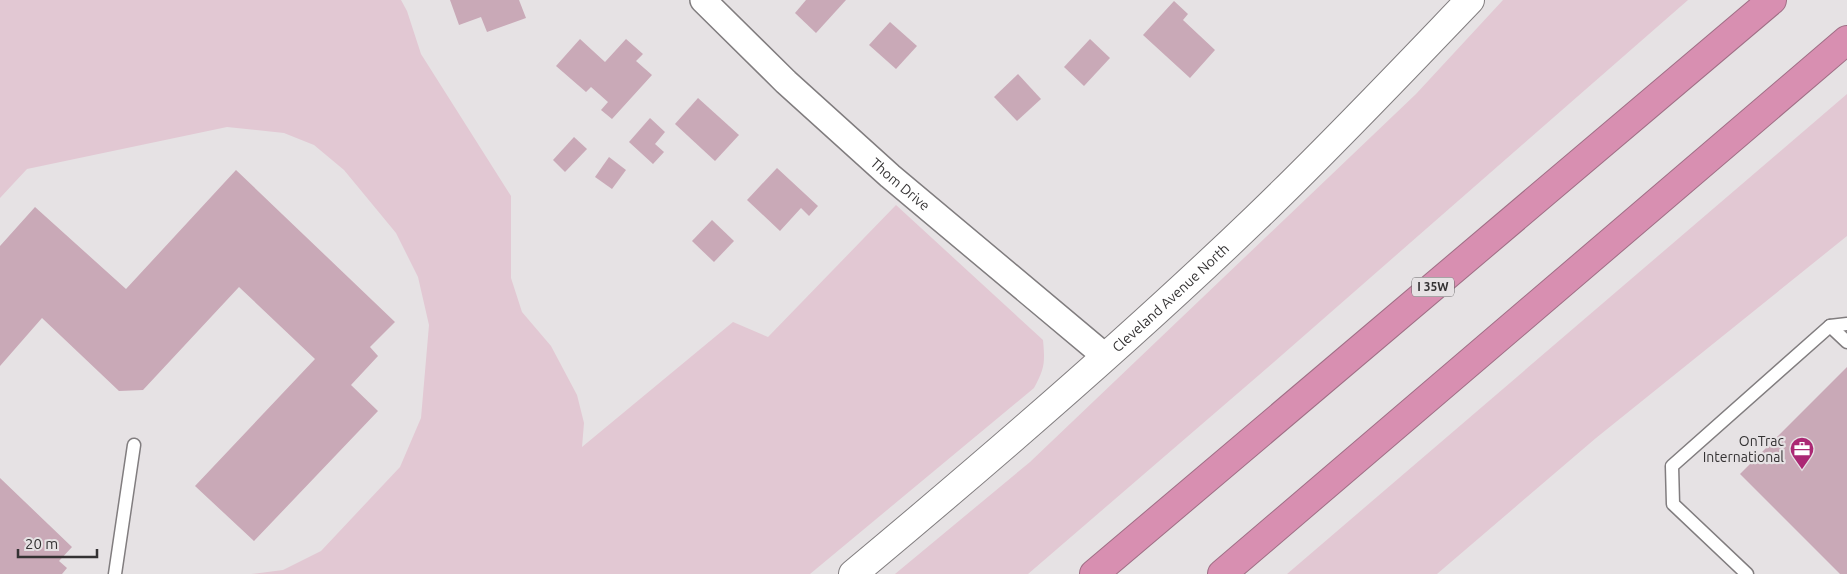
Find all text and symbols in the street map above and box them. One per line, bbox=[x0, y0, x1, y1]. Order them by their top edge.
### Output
street label: Thom Drive bbox=[868, 155, 933, 214]
street label: Cleveland Avenue North bbox=[1109, 240, 1232, 355]
road number: I 35W bbox=[1412, 278, 1454, 296]
place label: OnTrac International bbox=[1703, 433, 1784, 465]
office icon: OnTrac International bbox=[1789, 436, 1815, 470]
scale bar bbox=[18, 526, 96, 558]
text: 20 m bbox=[25, 535, 58, 552]

